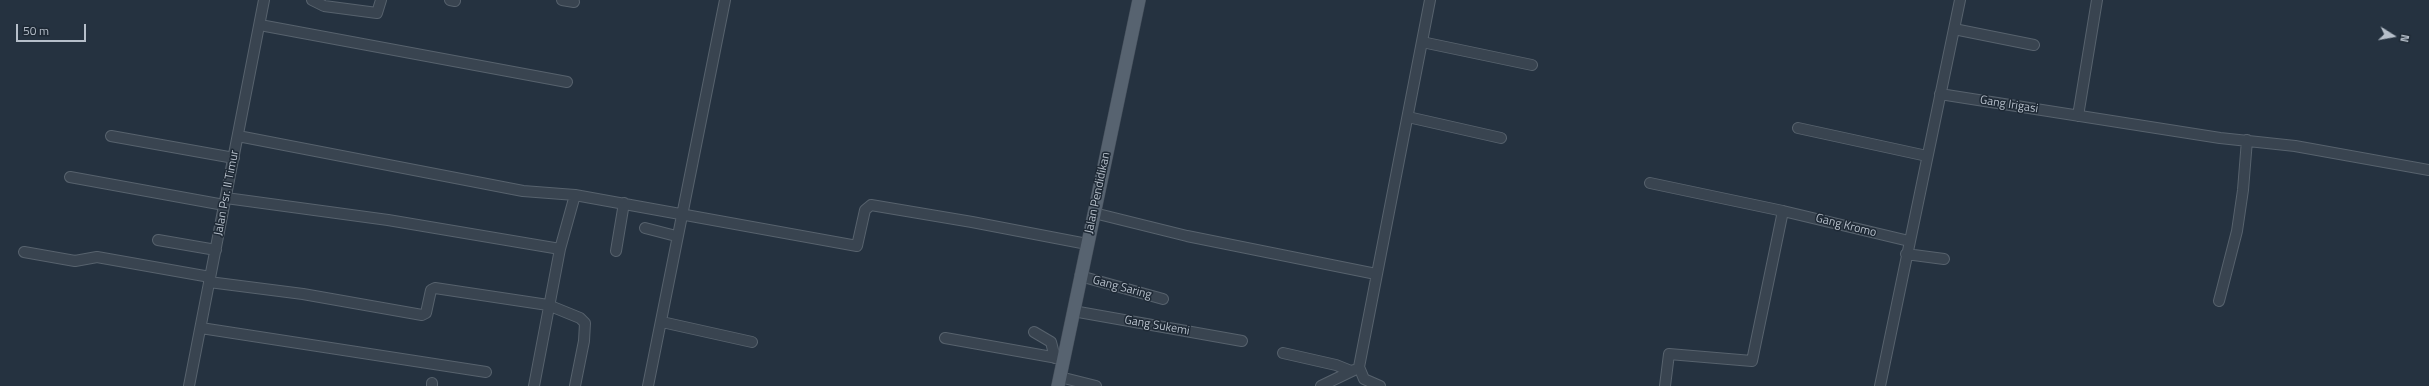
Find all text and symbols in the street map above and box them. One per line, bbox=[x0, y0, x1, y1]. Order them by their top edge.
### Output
scale bar bbox=[18, 16, 88, 42]
north arrow bbox=[2373, 16, 2413, 56]
text: 50 m bbox=[23, 21, 49, 40]
text: N bbox=[2396, 33, 2413, 44]
street label: Gang Irigasi bbox=[1979, 93, 2039, 117]
street label: Jalan Psr. II Timur bbox=[212, 149, 242, 237]
street label: Jalan Pendidikan bbox=[1082, 151, 1114, 235]
street label: Gang Kromo bbox=[1814, 211, 1878, 241]
street label: Gang Saring bbox=[1091, 273, 1153, 303]
street label: Gang Sukemi bbox=[1123, 313, 1191, 339]

